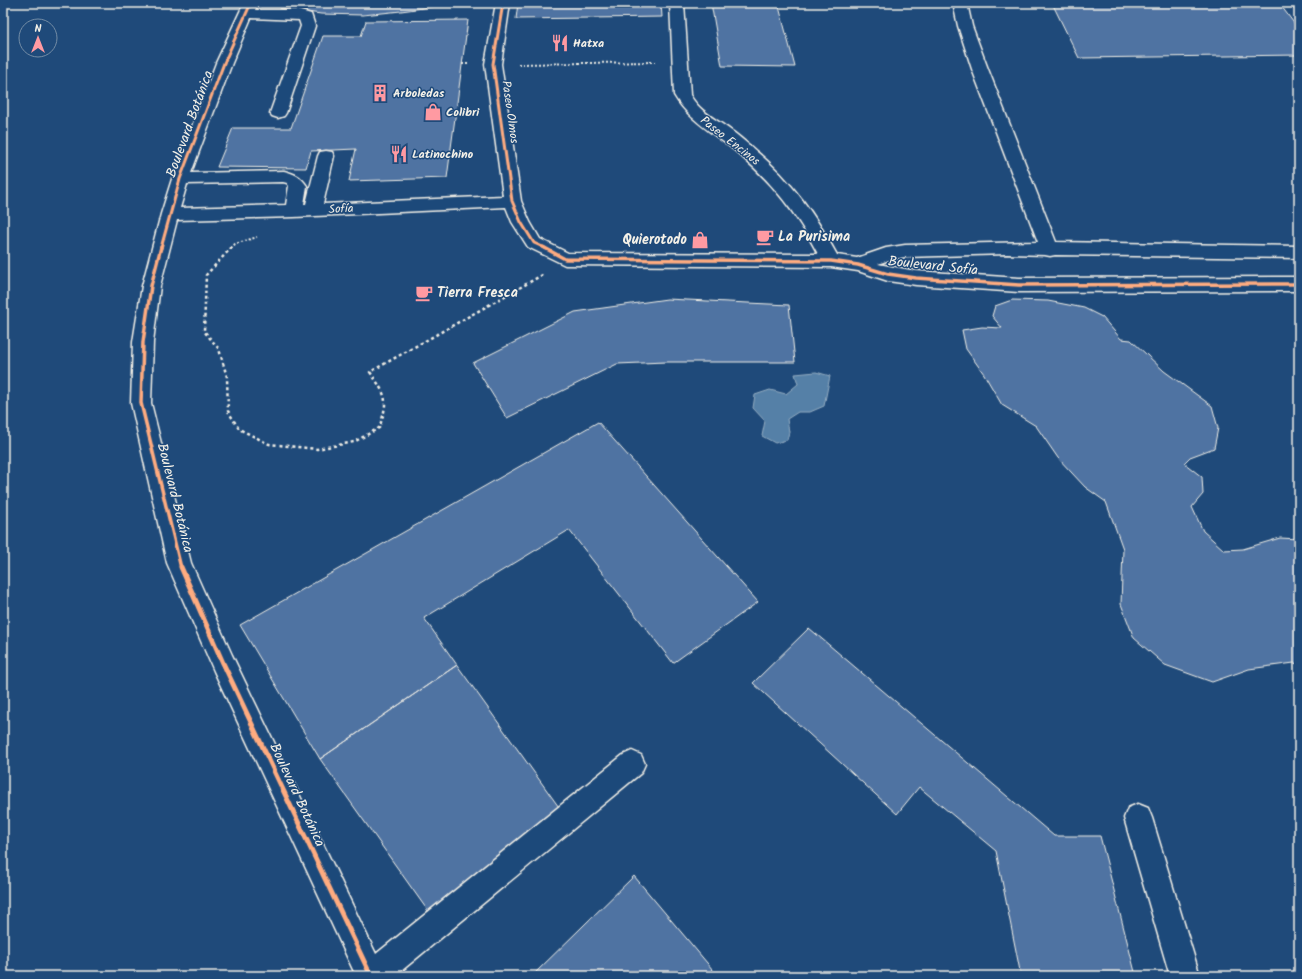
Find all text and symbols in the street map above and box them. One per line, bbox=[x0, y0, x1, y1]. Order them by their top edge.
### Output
north arrow bbox=[18, 18, 58, 58]
text: N bbox=[35, 20, 42, 38]
restaurant icon: Hatxa bbox=[550, 33, 570, 53]
place label: Hatxa bbox=[573, 34, 604, 53]
street label: Boulevard Botánica bbox=[160, 67, 220, 181]
street label: Paseo Olmos bbox=[496, 79, 524, 145]
building icon: Arboledas bbox=[370, 83, 390, 103]
place label: Arboledas bbox=[393, 84, 445, 103]
shop icon: Colibri bbox=[423, 102, 443, 122]
place label: Colibri bbox=[446, 103, 480, 122]
street label: Paseo Encinos bbox=[696, 112, 764, 170]
restaurant icon: Latinochino bbox=[389, 144, 409, 164]
place label: Latinochino bbox=[412, 145, 474, 164]
street label: Sofía bbox=[328, 199, 354, 219]
place label: La Purisima bbox=[778, 226, 850, 248]
cafe icon: La Purisima bbox=[755, 227, 775, 247]
place label: Quierotodo bbox=[622, 229, 688, 251]
shop icon: Quierotodo bbox=[690, 230, 710, 250]
street label: Boulevard Sofía bbox=[887, 250, 979, 282]
place label: Tierra Fresca bbox=[437, 282, 518, 304]
cafe icon: Tierra Fresca bbox=[414, 283, 434, 303]
street label: Boulevard Botánica bbox=[151, 441, 199, 555]
street label: Boulevard Botánica bbox=[263, 739, 331, 851]

